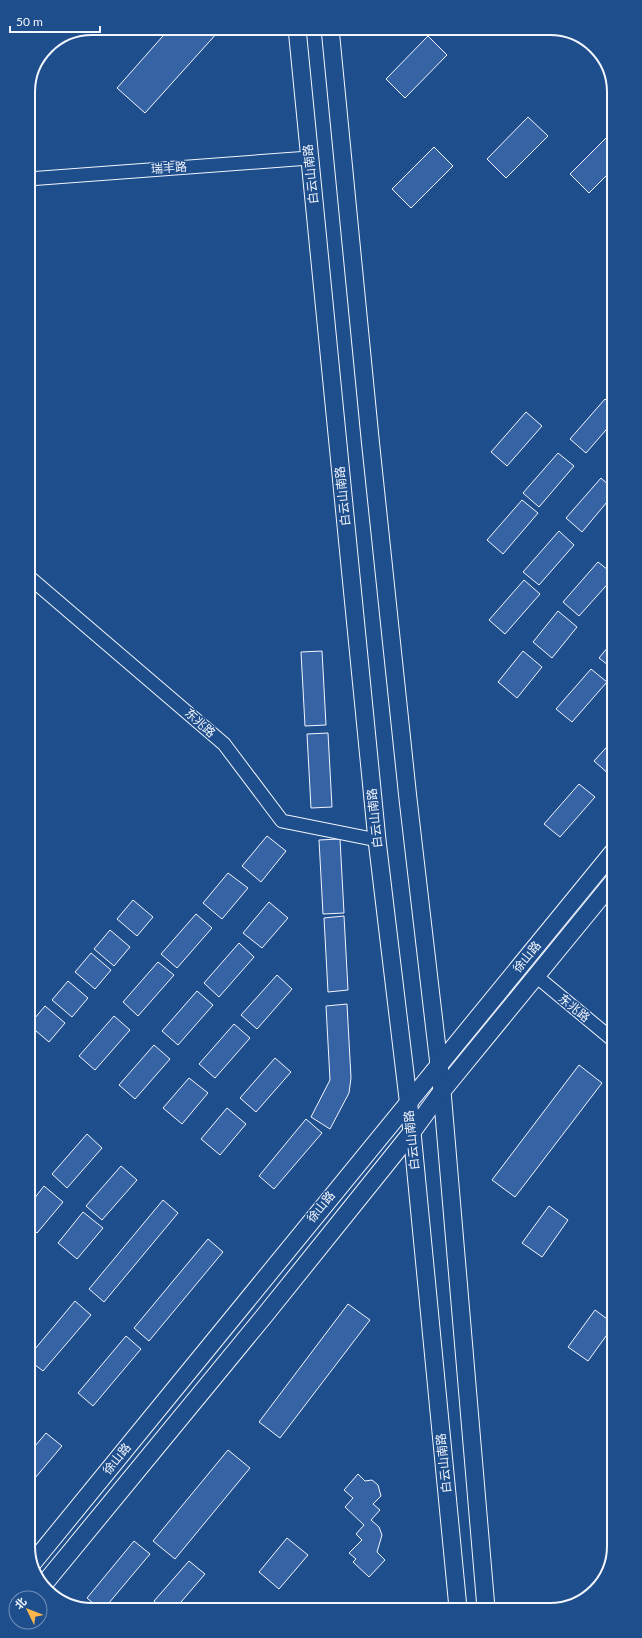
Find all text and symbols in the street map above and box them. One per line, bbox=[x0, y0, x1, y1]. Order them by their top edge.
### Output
scale bar bbox=[10, 8, 100, 34]
text: 50 m bbox=[16, 14, 43, 29]
street label: 白云山南路 bbox=[300, 143, 321, 205]
street label: 瑞丰路 bbox=[150, 159, 187, 176]
street label: 白云山南路 bbox=[332, 465, 353, 527]
street label: 东兆路 bbox=[182, 705, 219, 740]
street label: 白云山南路 bbox=[364, 787, 385, 849]
street label: 徐山路 bbox=[509, 938, 544, 975]
street label: 东兆路 bbox=[556, 990, 593, 1025]
street label: 白云山南路 bbox=[401, 1109, 422, 1171]
street label: 徐山路 bbox=[303, 1188, 338, 1225]
street label: 白云山南路 bbox=[433, 1432, 454, 1494]
street label: 徐山路 bbox=[99, 1440, 134, 1477]
north arrow bbox=[8, 1590, 48, 1630]
text: 北 bbox=[12, 1594, 29, 1611]

